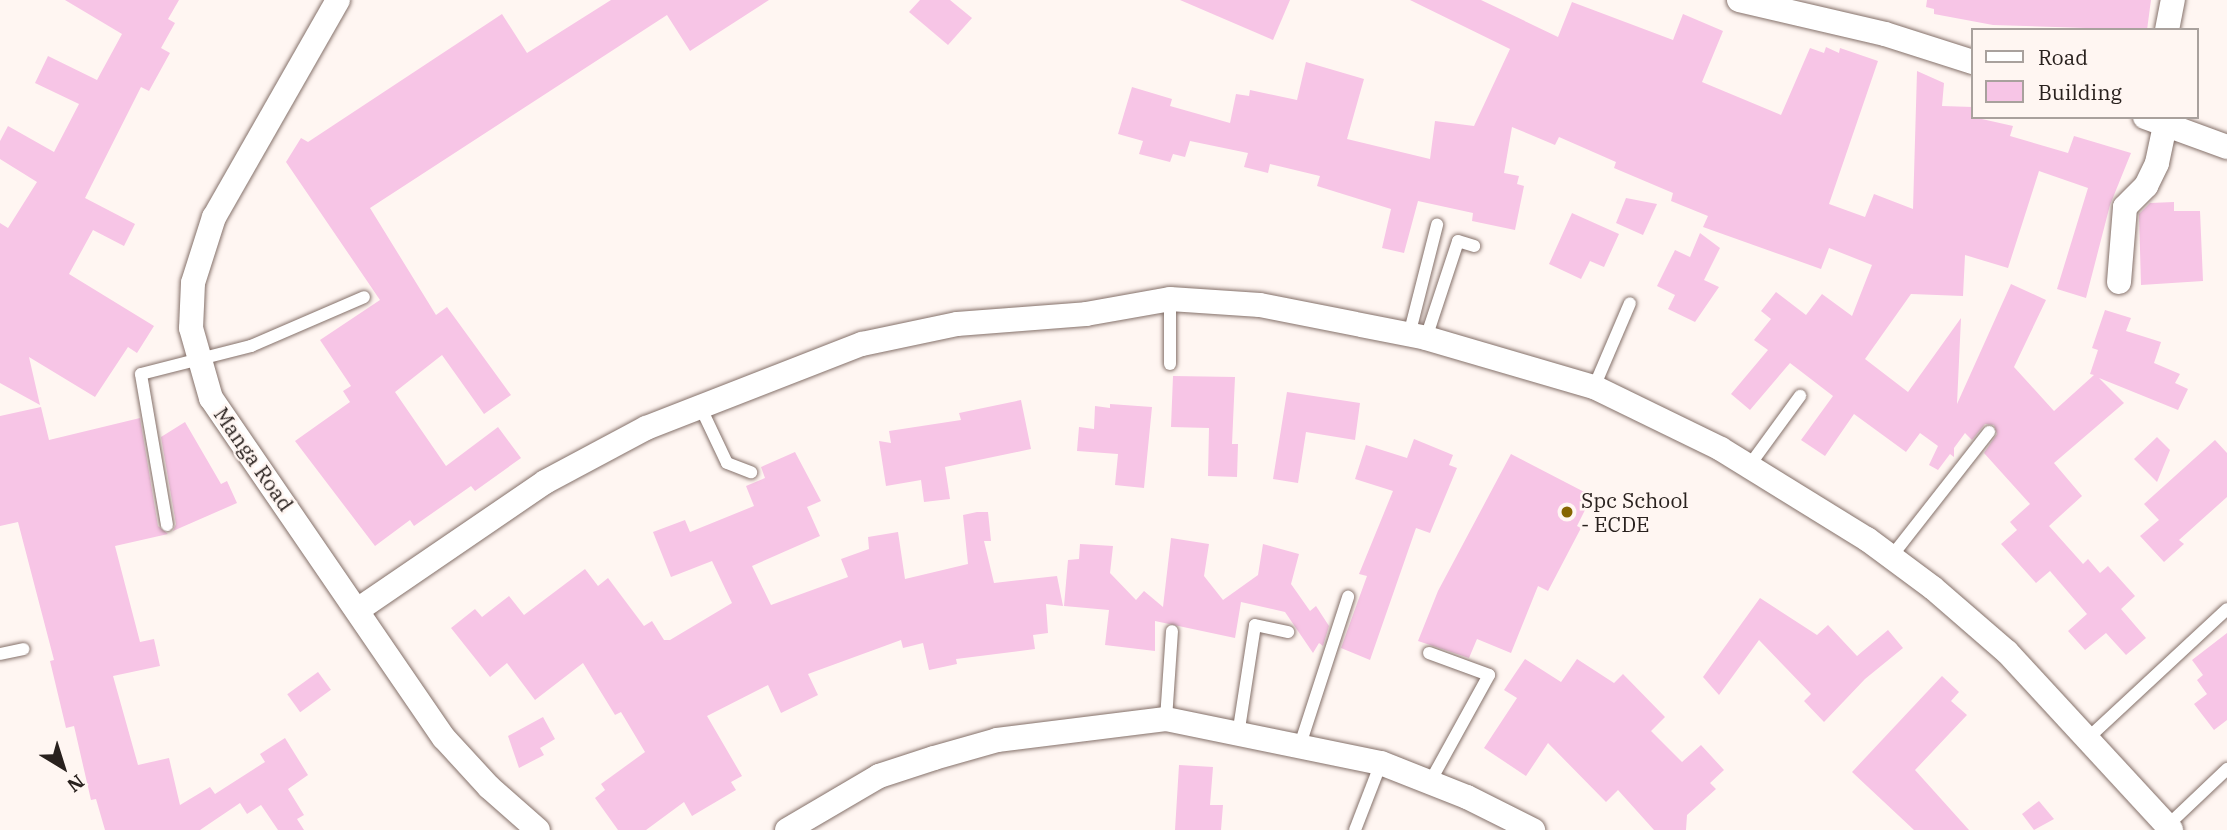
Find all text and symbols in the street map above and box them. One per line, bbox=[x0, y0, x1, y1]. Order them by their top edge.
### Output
legend bbox=[1972, 28, 2199, 119]
text: Road bbox=[2038, 43, 2088, 71]
text: Building bbox=[2038, 78, 2122, 106]
street label: Manga Road bbox=[209, 402, 299, 516]
place label: Spc School - ECDE bbox=[1581, 487, 1689, 537]
marker: Spc School - ECDE bbox=[1559, 504, 1575, 520]
north arrow bbox=[28, 732, 98, 802]
text: N bbox=[63, 769, 89, 798]

